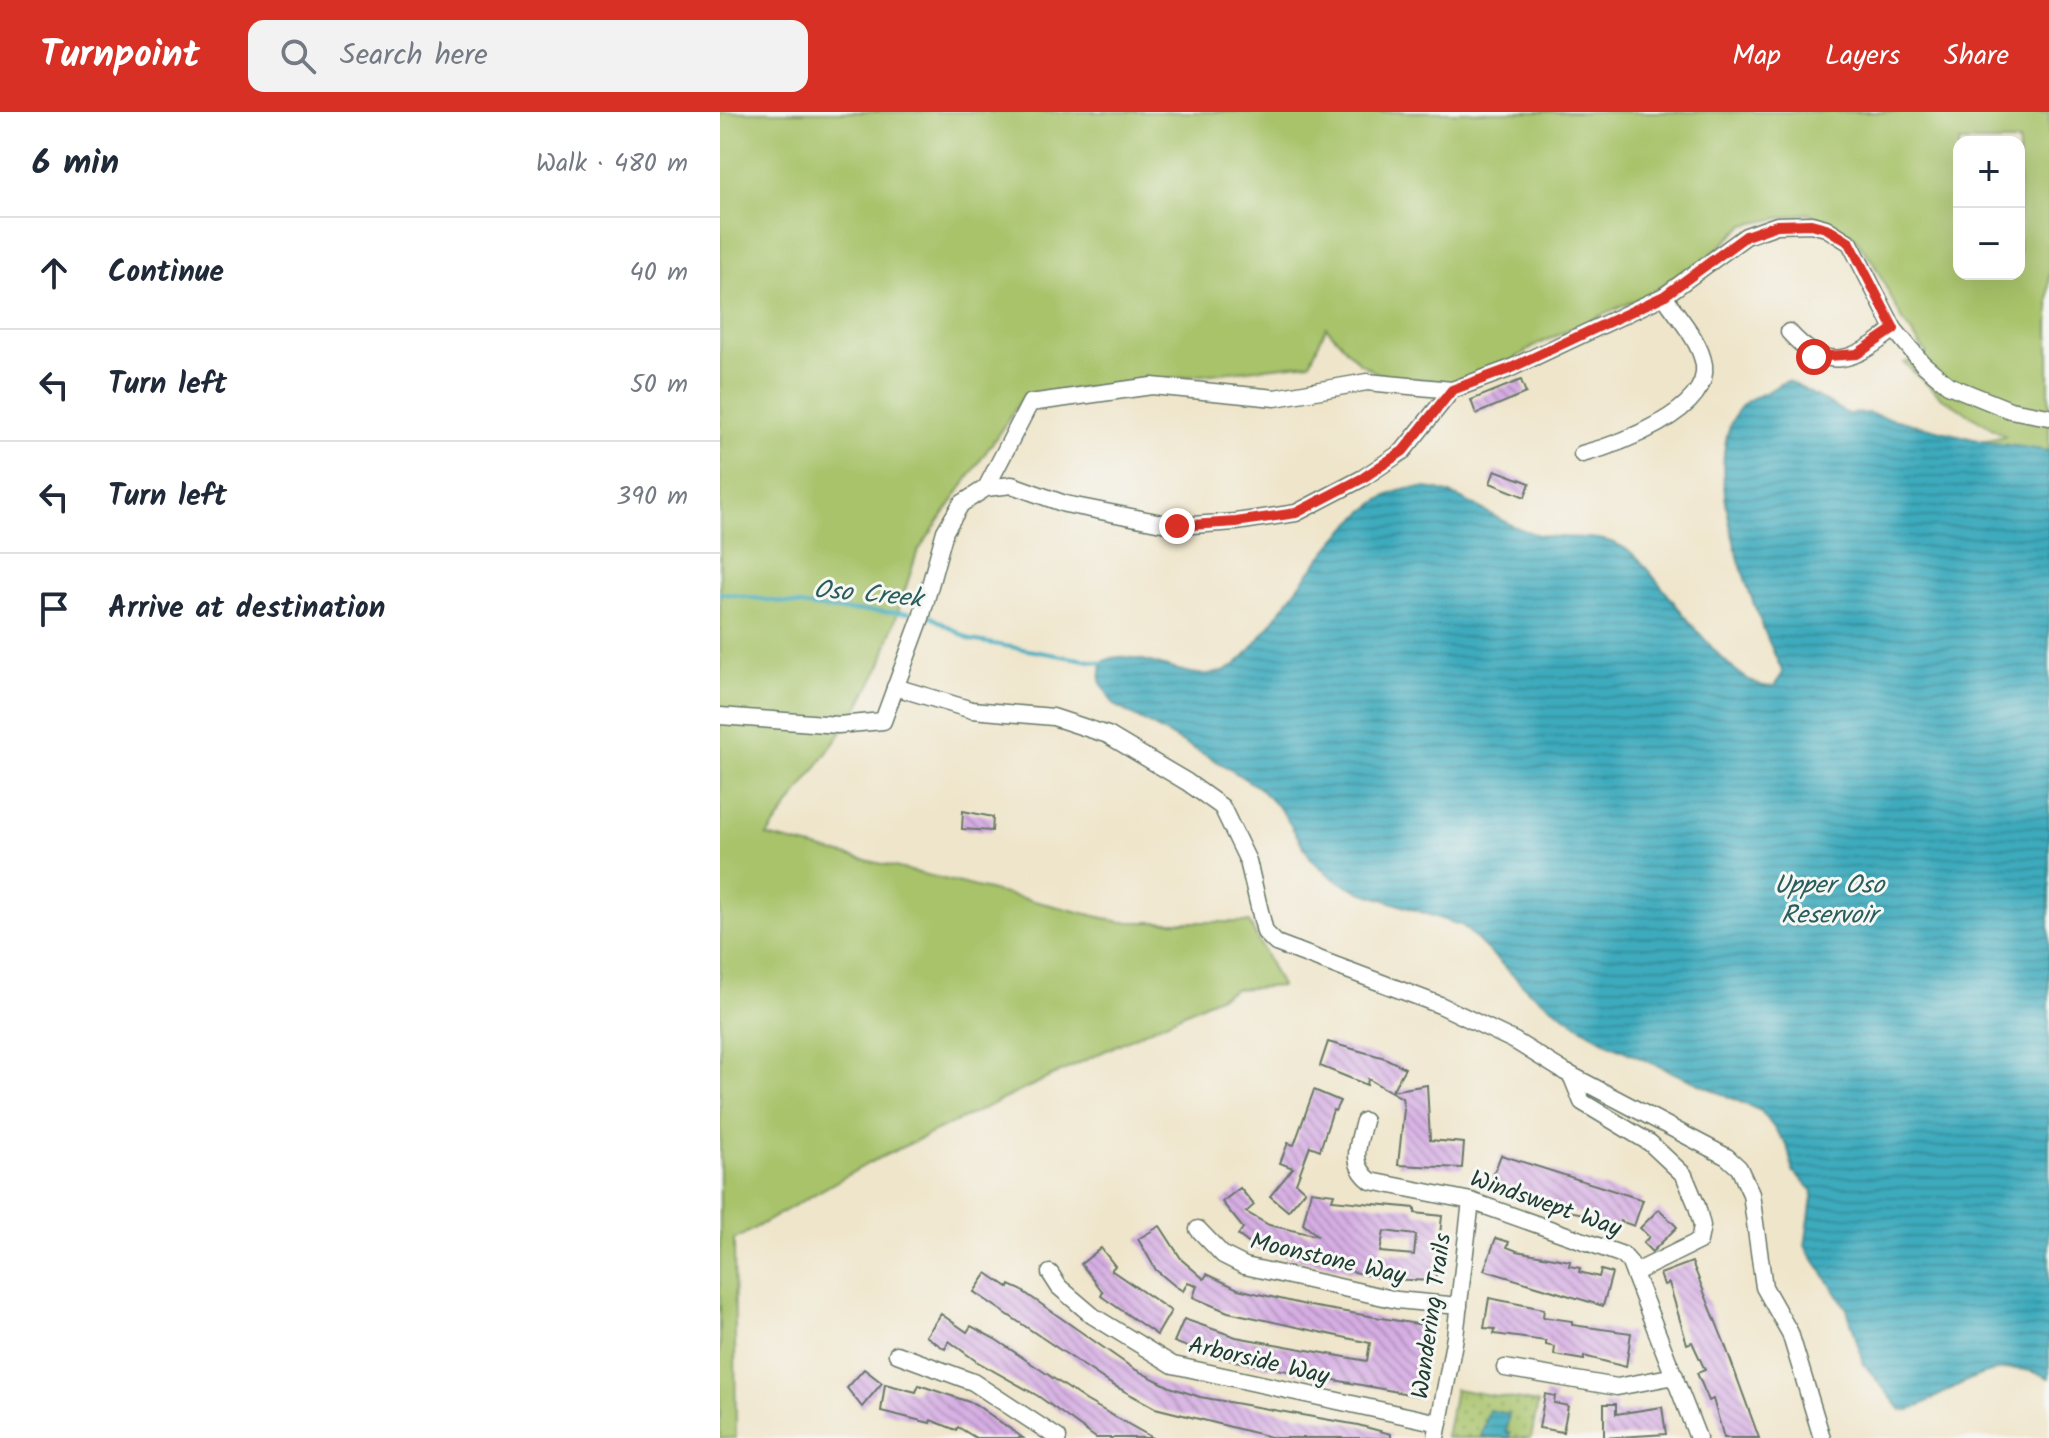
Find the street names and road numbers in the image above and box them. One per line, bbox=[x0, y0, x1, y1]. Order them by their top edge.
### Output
street label: Windswept Way bbox=[1464, 1160, 1627, 1249]
street label: Moonstone Way bbox=[1246, 1223, 1410, 1296]
street label: Wandering Trails bbox=[1402, 1231, 1463, 1402]
street label: Arborside Way bbox=[1184, 1326, 1334, 1397]

